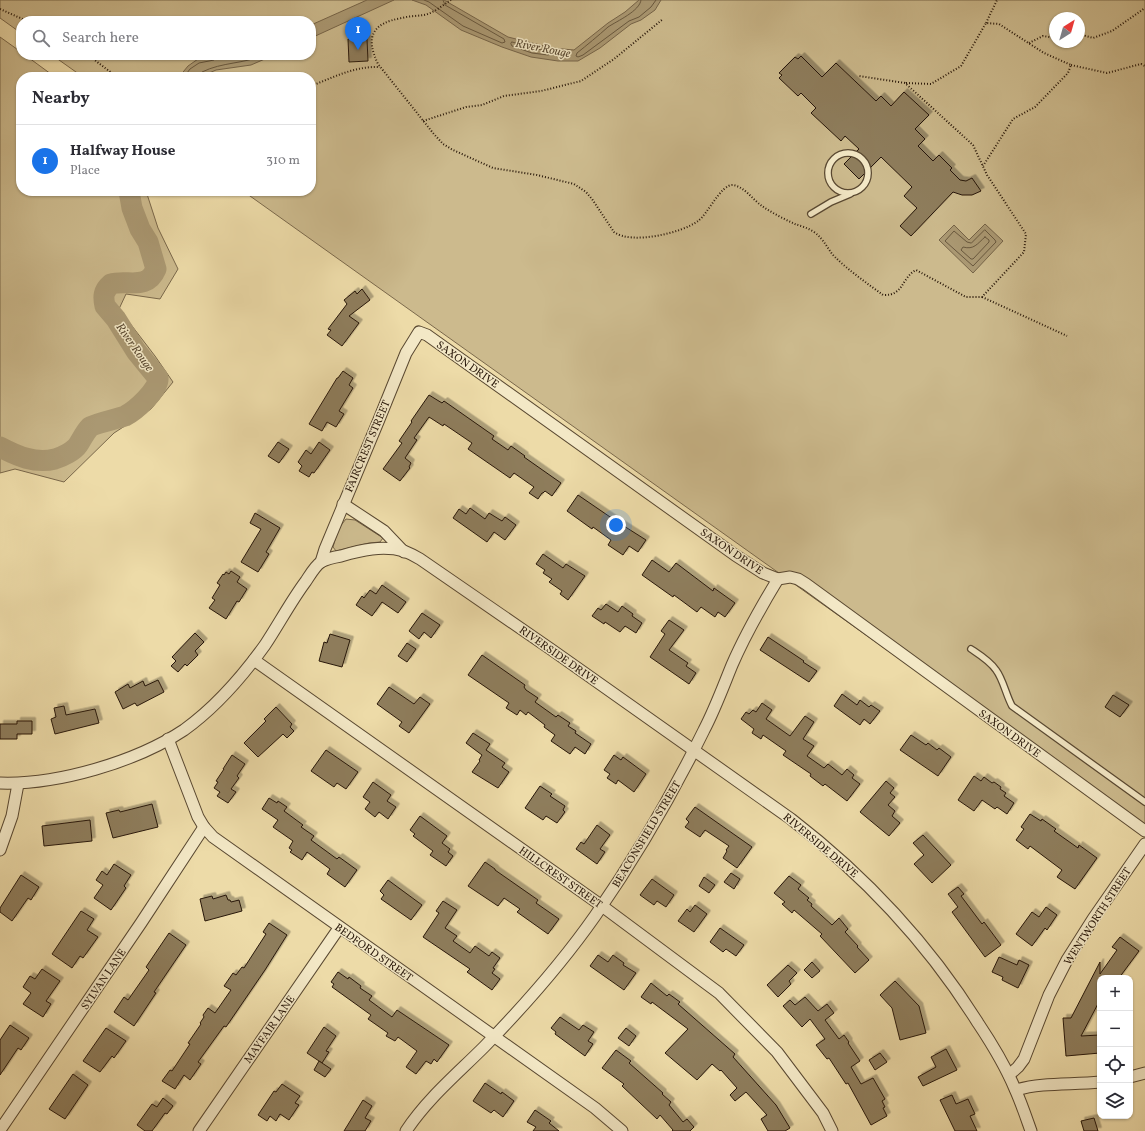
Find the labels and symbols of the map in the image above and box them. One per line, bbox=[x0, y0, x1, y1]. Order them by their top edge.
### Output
north arrow bbox=[1049, 12, 1085, 48]
pin: 1 bbox=[345, 17, 371, 50]
water label: River Rouge bbox=[514, 36, 572, 62]
water label: River Rouge bbox=[112, 320, 157, 375]
street label: SAXON DRIVE bbox=[433, 338, 502, 393]
street label: FAIRCREST STREET bbox=[342, 398, 395, 495]
your location bbox=[606, 515, 626, 535]
street label: SAXON DRIVE bbox=[697, 526, 766, 579]
street label: RIVERSIDE DRIVE bbox=[516, 623, 601, 689]
street label: SAXON DRIVE bbox=[975, 707, 1043, 762]
street label: BEACONSFIELD STREET bbox=[609, 778, 685, 891]
street label: RIVERSIDE DRIVE bbox=[779, 810, 861, 882]
street label: HILLCREST STREET bbox=[515, 844, 605, 913]
street label: WENTWORTH STREET bbox=[1061, 865, 1136, 968]
street label: BEDFORD STREET bbox=[331, 921, 416, 986]
street label: SYLVAN LANE bbox=[78, 946, 130, 1013]
street label: MAYFAIR LANE bbox=[241, 993, 299, 1067]

